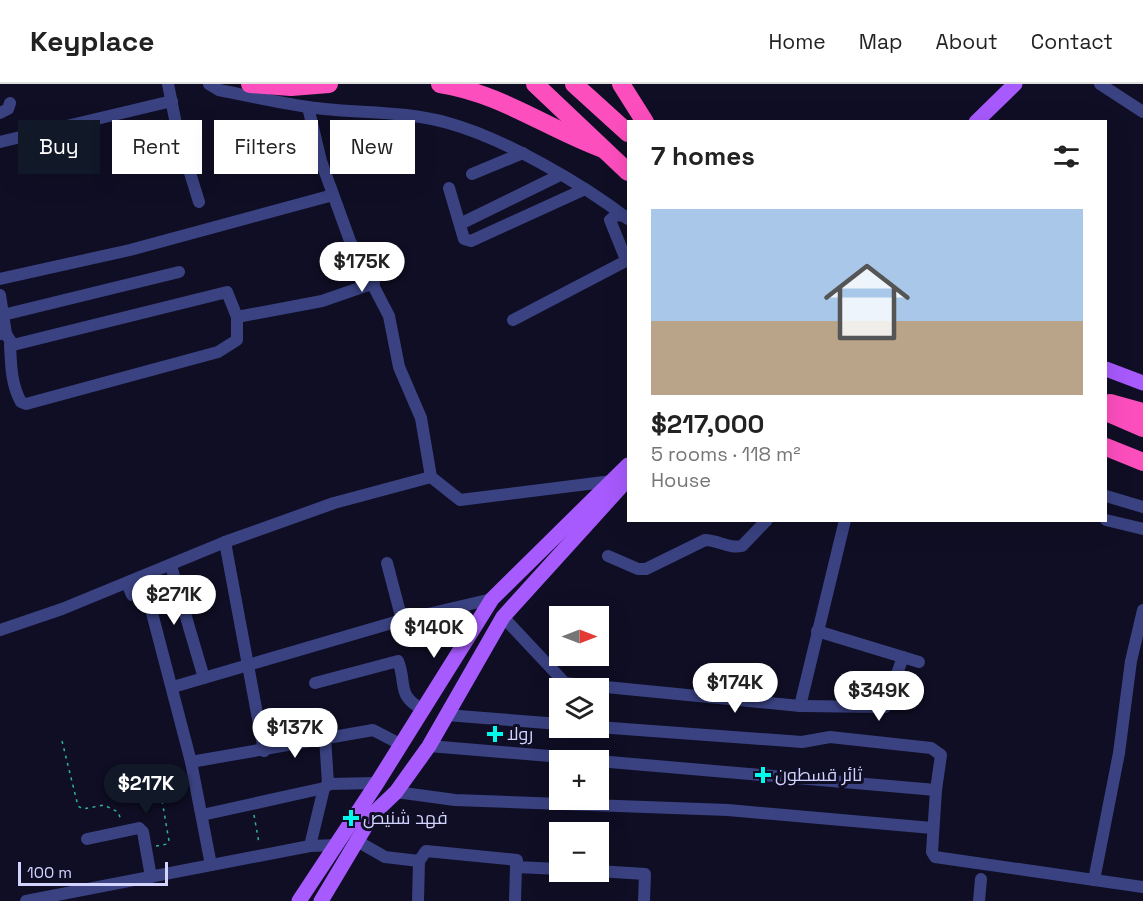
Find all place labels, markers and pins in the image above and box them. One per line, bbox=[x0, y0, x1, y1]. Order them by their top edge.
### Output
pin: $175K bbox=[320, 242, 404, 293]
pin: $271K bbox=[132, 575, 216, 626]
pin: $140K bbox=[392, 608, 476, 659]
pin: $174K bbox=[693, 663, 777, 714]
pin: $349K bbox=[837, 671, 921, 722]
pin: $137K bbox=[253, 708, 337, 759]
place label: رولا bbox=[507, 722, 533, 745]
marker: رولا bbox=[488, 727, 502, 741]
place label: ثائر قسطون bbox=[775, 763, 862, 786]
pin: $217K bbox=[104, 764, 188, 815]
marker: ثائر قسطون bbox=[756, 768, 770, 782]
place label: فهد شنيص bbox=[363, 806, 448, 829]
marker: فهد شنيص bbox=[344, 811, 358, 825]

